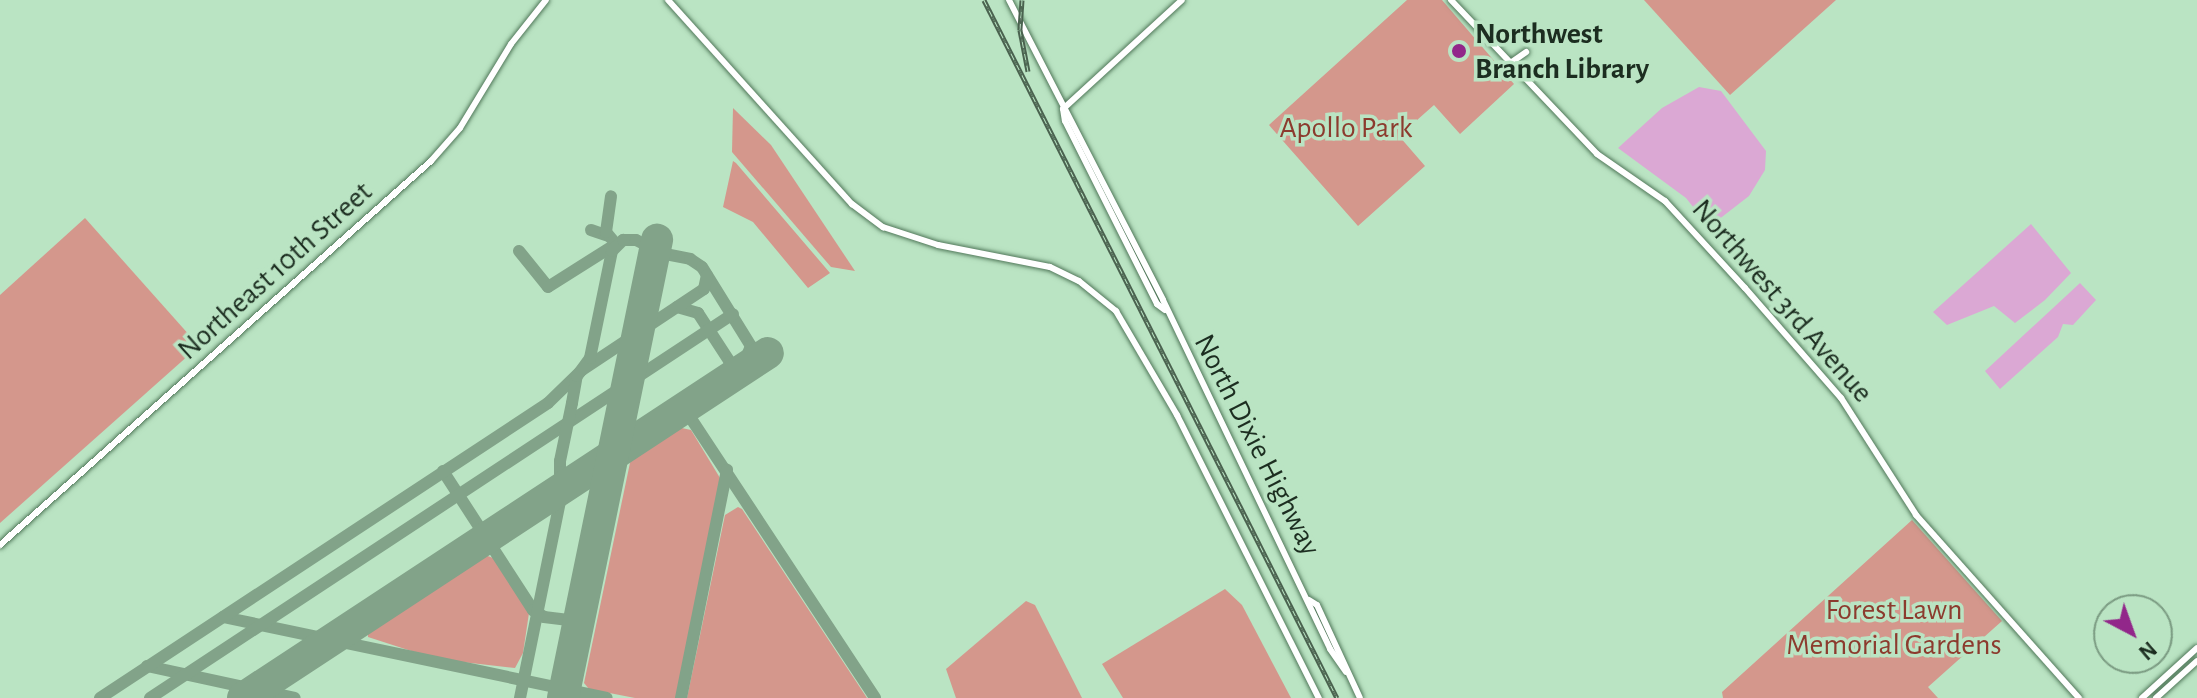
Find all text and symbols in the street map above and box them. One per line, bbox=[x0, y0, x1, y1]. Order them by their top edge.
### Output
place label: Northwest Branch Library bbox=[1475, 16, 1649, 86]
marker: Northwest Branch Library bbox=[1450, 42, 1468, 60]
park label: Apollo Park bbox=[1279, 110, 1413, 146]
street label: Northeast 10th Street bbox=[170, 174, 380, 368]
street label: Northwest 3rd Avenue bbox=[1684, 192, 1880, 410]
street label: North Dixie Highway bbox=[1186, 328, 1328, 562]
park label: Forest Lawn Memorial Gardens bbox=[1786, 592, 2002, 662]
north arrow bbox=[2093, 594, 2173, 674]
text: N bbox=[2134, 637, 2160, 664]

